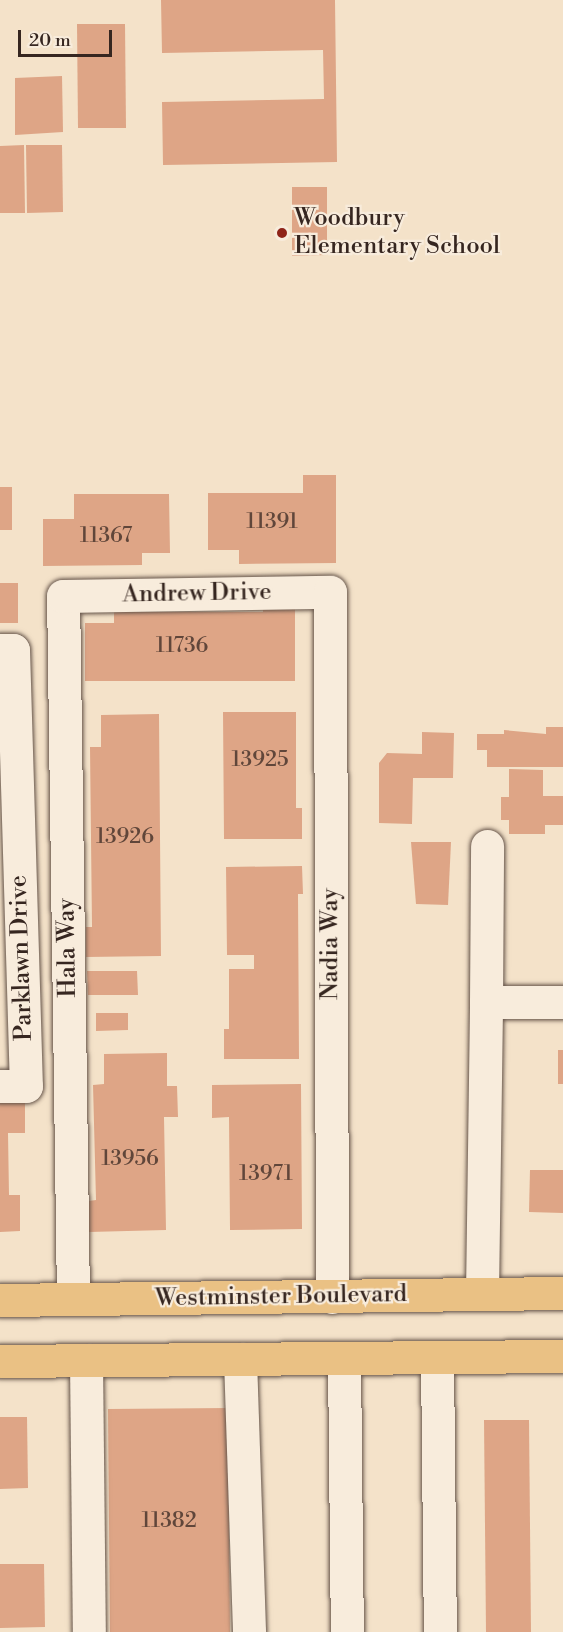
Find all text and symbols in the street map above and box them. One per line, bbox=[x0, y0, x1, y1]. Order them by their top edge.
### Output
scale bar bbox=[21, 18, 116, 56]
text: 20 m bbox=[29, 29, 71, 52]
place label: Woodbury Elementary School bbox=[294, 205, 500, 261]
marker: Woodbury Elementary School bbox=[275, 226, 289, 240]
house number: 11391 bbox=[246, 509, 298, 535]
house number: 11367 bbox=[80, 523, 132, 549]
street label: Andrew Drive bbox=[122, 578, 272, 610]
house number: 11736 bbox=[156, 633, 208, 659]
house number: 13925 bbox=[232, 747, 288, 773]
house number: 13926 bbox=[96, 824, 154, 850]
street label: Parklawn Drive bbox=[5, 875, 39, 1041]
street label: Nadia Way bbox=[317, 888, 345, 1000]
street label: Hala Way bbox=[53, 898, 83, 998]
house number: 13956 bbox=[101, 1146, 159, 1172]
house number: 13971 bbox=[239, 1161, 293, 1187]
street label: Westminster Boulevard bbox=[155, 1280, 407, 1314]
house number: 11382 bbox=[141, 1508, 197, 1534]

